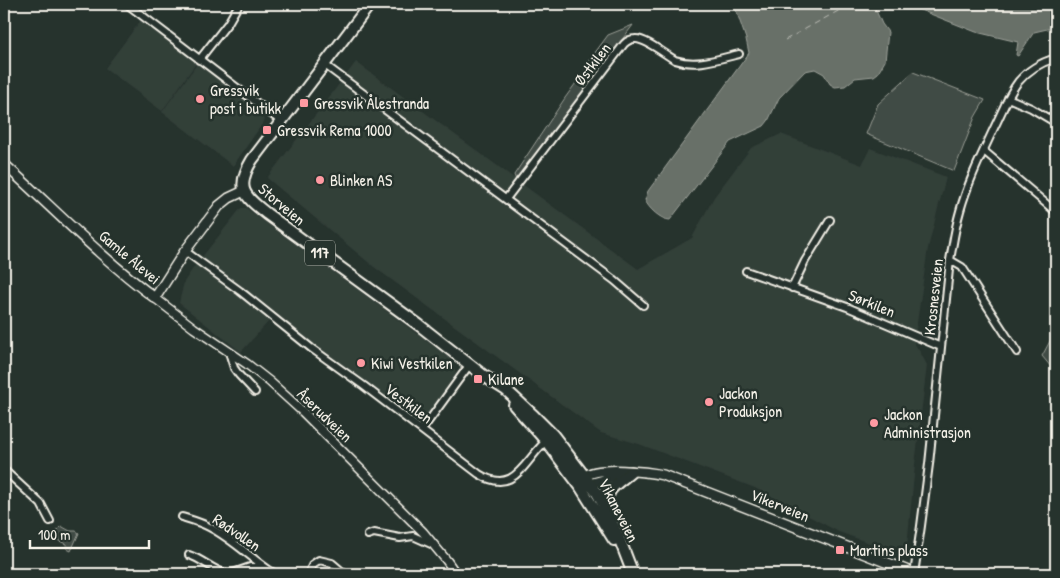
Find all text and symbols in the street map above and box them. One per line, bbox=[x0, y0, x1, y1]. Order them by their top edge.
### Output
street label: Østkilen bbox=[569, 38, 615, 90]
place label: Gressvik post i butikk bbox=[210, 79, 282, 119]
place label: Gressvik Ålestranda bbox=[314, 92, 429, 114]
marker: Gressvik post i butikk bbox=[194, 93, 206, 105]
marker: Gressvik Ålestranda bbox=[298, 97, 310, 109]
place label: Gressvik Rema 1000 bbox=[277, 119, 392, 141]
marker: Gressvik Rema 1000 bbox=[261, 124, 273, 136]
place label: Blinken AS bbox=[330, 169, 393, 191]
marker: Blinken AS bbox=[314, 174, 326, 186]
street label: Storveien bbox=[254, 178, 310, 230]
street label: Gamle Ålevei bbox=[95, 225, 165, 289]
road number: 117 bbox=[305, 240, 335, 266]
street label: Krosnesveien bbox=[918, 258, 948, 336]
street label: Sørkilen bbox=[845, 284, 899, 322]
place label: Kiwi Vestkilen bbox=[371, 352, 453, 374]
marker: Kiwi Vestkilen bbox=[355, 357, 367, 369]
place label: Kilane bbox=[488, 368, 525, 390]
marker: Kilane bbox=[472, 373, 484, 385]
street label: Vestkilen bbox=[380, 378, 438, 428]
place label: Jackon Produksjon bbox=[719, 382, 782, 422]
street label: Åserudveien bbox=[293, 383, 357, 447]
marker: Jackon Produksjon bbox=[703, 396, 715, 408]
place label: Jackon Administrasjon bbox=[884, 403, 971, 443]
marker: Jackon Administrasjon bbox=[868, 417, 880, 429]
street label: Vikaneveien bbox=[594, 474, 644, 546]
street label: Vikerveien bbox=[747, 483, 813, 527]
street label: Rødvollen bbox=[209, 508, 265, 556]
scale bar bbox=[30, 518, 149, 550]
text: 100 m bbox=[38, 524, 71, 545]
place label: Martins plass bbox=[850, 539, 928, 561]
marker: Martins plass bbox=[834, 544, 846, 556]

